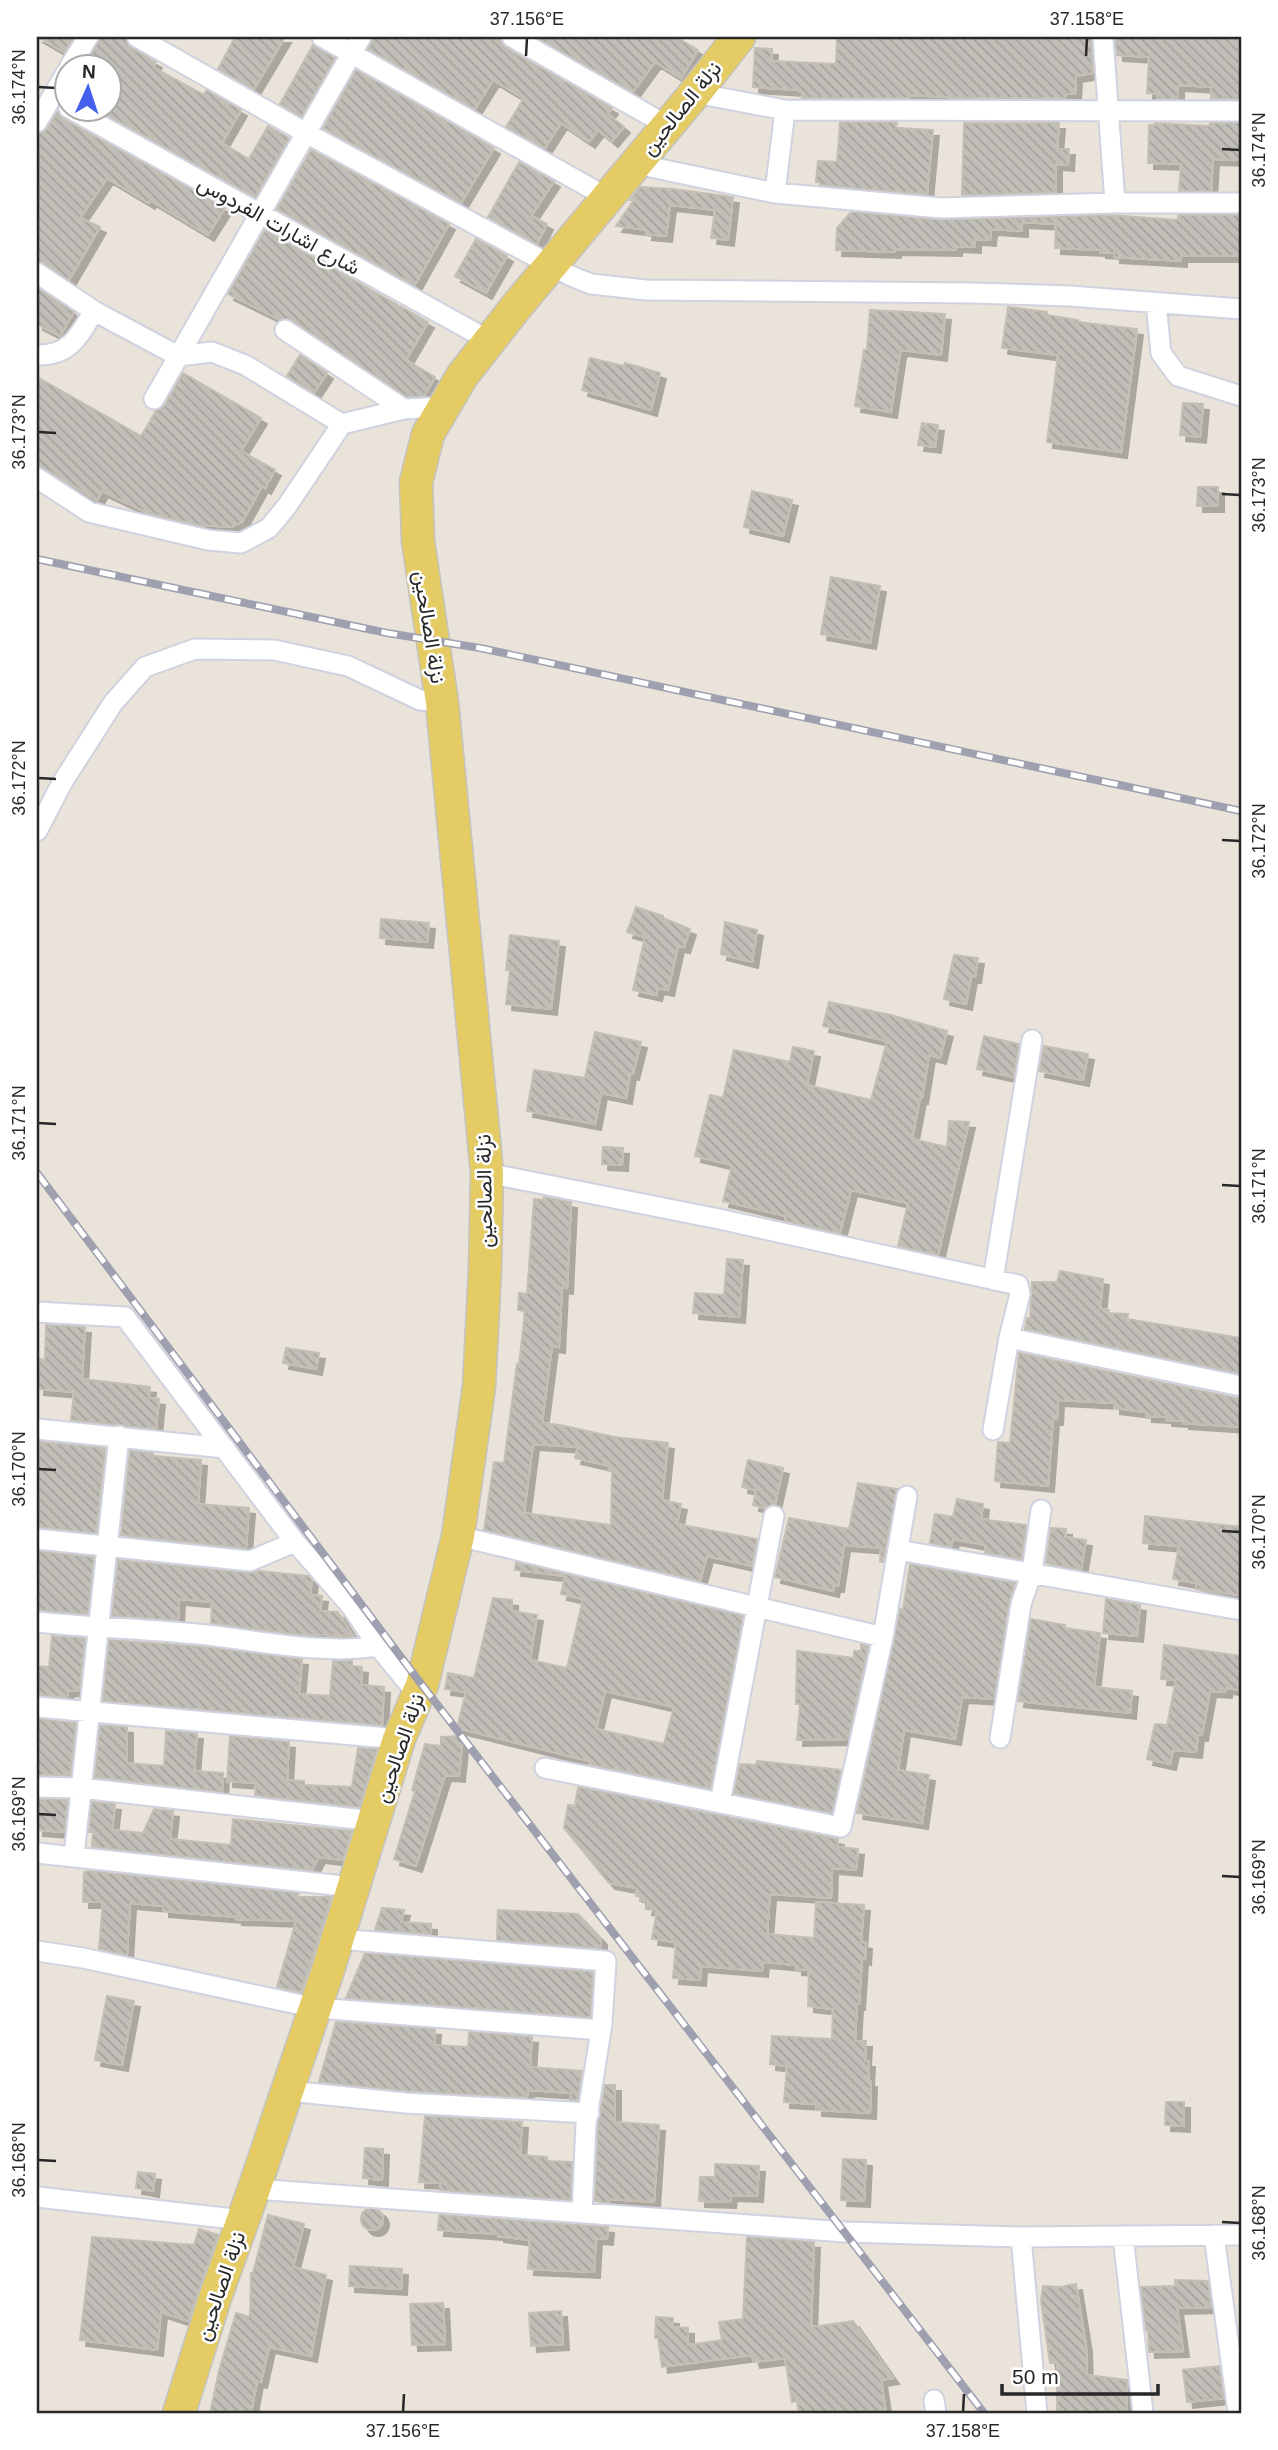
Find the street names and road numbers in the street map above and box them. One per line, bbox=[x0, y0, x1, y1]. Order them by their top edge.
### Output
street label: نزلة الصالحين bbox=[636, 57, 727, 161]
street label: شارع اشارات الفردوس bbox=[192, 171, 364, 282]
street label: نزلة الصالحين bbox=[408, 569, 450, 685]
street label: نزلة الصالحين bbox=[472, 1134, 498, 1248]
street label: نزلة الصالحين bbox=[370, 1690, 430, 1806]
street label: نزلة الصالحين bbox=[191, 2228, 251, 2344]

